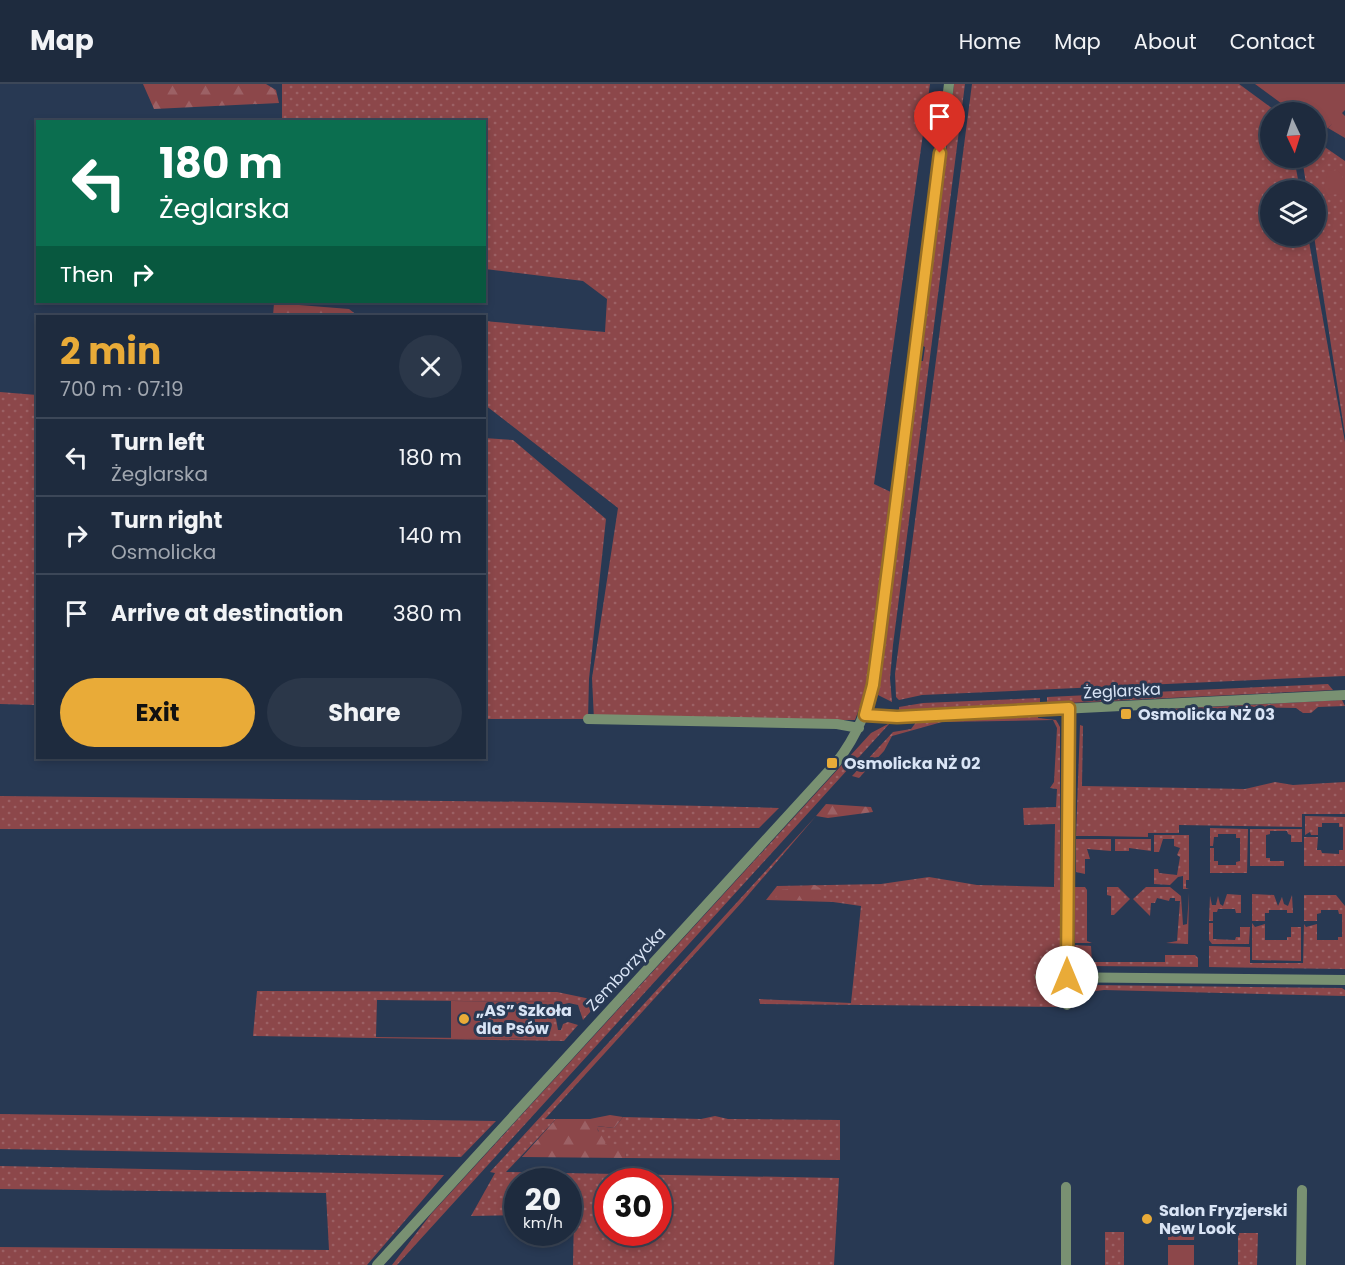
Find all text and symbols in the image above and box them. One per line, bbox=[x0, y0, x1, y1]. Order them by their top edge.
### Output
text: Map bbox=[30, 21, 94, 60]
text: Home bbox=[959, 27, 1021, 56]
text: Map bbox=[1054, 27, 1101, 56]
text: About bbox=[1134, 27, 1197, 56]
text: Contact bbox=[1230, 27, 1315, 56]
pin bbox=[914, 91, 965, 153]
icon: arrive bbox=[923, 100, 956, 133]
north arrow bbox=[1260, 102, 1326, 168]
map controls bbox=[1260, 102, 1326, 246]
text: 180 m bbox=[159, 134, 283, 193]
icon: left bbox=[60, 144, 138, 222]
button: layers bbox=[1260, 180, 1326, 246]
text: Żeglarska bbox=[159, 190, 290, 227]
icon: right bbox=[126, 258, 159, 291]
text: Then bbox=[60, 259, 114, 290]
text: 2 min bbox=[60, 326, 161, 377]
button: close bbox=[399, 335, 462, 398]
text: 700 m · 07:19 bbox=[60, 375, 184, 403]
text: Turn left bbox=[111, 427, 205, 458]
icon: left bbox=[60, 441, 93, 474]
text: 180 m bbox=[399, 442, 462, 473]
text: Żeglarska bbox=[111, 460, 208, 488]
text: Turn right bbox=[111, 505, 222, 536]
icon: right bbox=[60, 519, 93, 552]
text: 140 m bbox=[399, 520, 462, 551]
text: Osmolicka bbox=[111, 538, 216, 566]
icon: arrive bbox=[60, 597, 93, 630]
text: Arrive at destination bbox=[111, 598, 343, 629]
text: 380 m bbox=[393, 598, 462, 629]
street label: Żeglarska bbox=[1083, 677, 1161, 705]
button: Exit bbox=[60, 678, 255, 747]
button: Share bbox=[267, 678, 462, 747]
place label: Osmolicka NŻ 03 bbox=[1138, 703, 1275, 726]
marker: Osmolicka NŻ 03 bbox=[1119, 707, 1133, 721]
place label: Osmolicka NŻ 02 bbox=[844, 752, 980, 775]
marker: Osmolicka NŻ 02 bbox=[825, 756, 839, 770]
street label: Zemborzycka bbox=[581, 922, 671, 1016]
position arrow bbox=[1035, 945, 1099, 1009]
place label: „AS” Szkoła dla Psów bbox=[476, 999, 572, 1040]
marker: „AS” Szkoła dla Psów bbox=[457, 1012, 471, 1026]
speed limit sign: 30 bbox=[594, 1168, 672, 1246]
text: 20 bbox=[525, 1178, 561, 1221]
place label: Salon Fryzjerski New Look bbox=[1159, 1199, 1287, 1240]
text: km/h bbox=[523, 1212, 563, 1233]
marker: Salon Fryzjerski New Look bbox=[1140, 1212, 1154, 1226]

